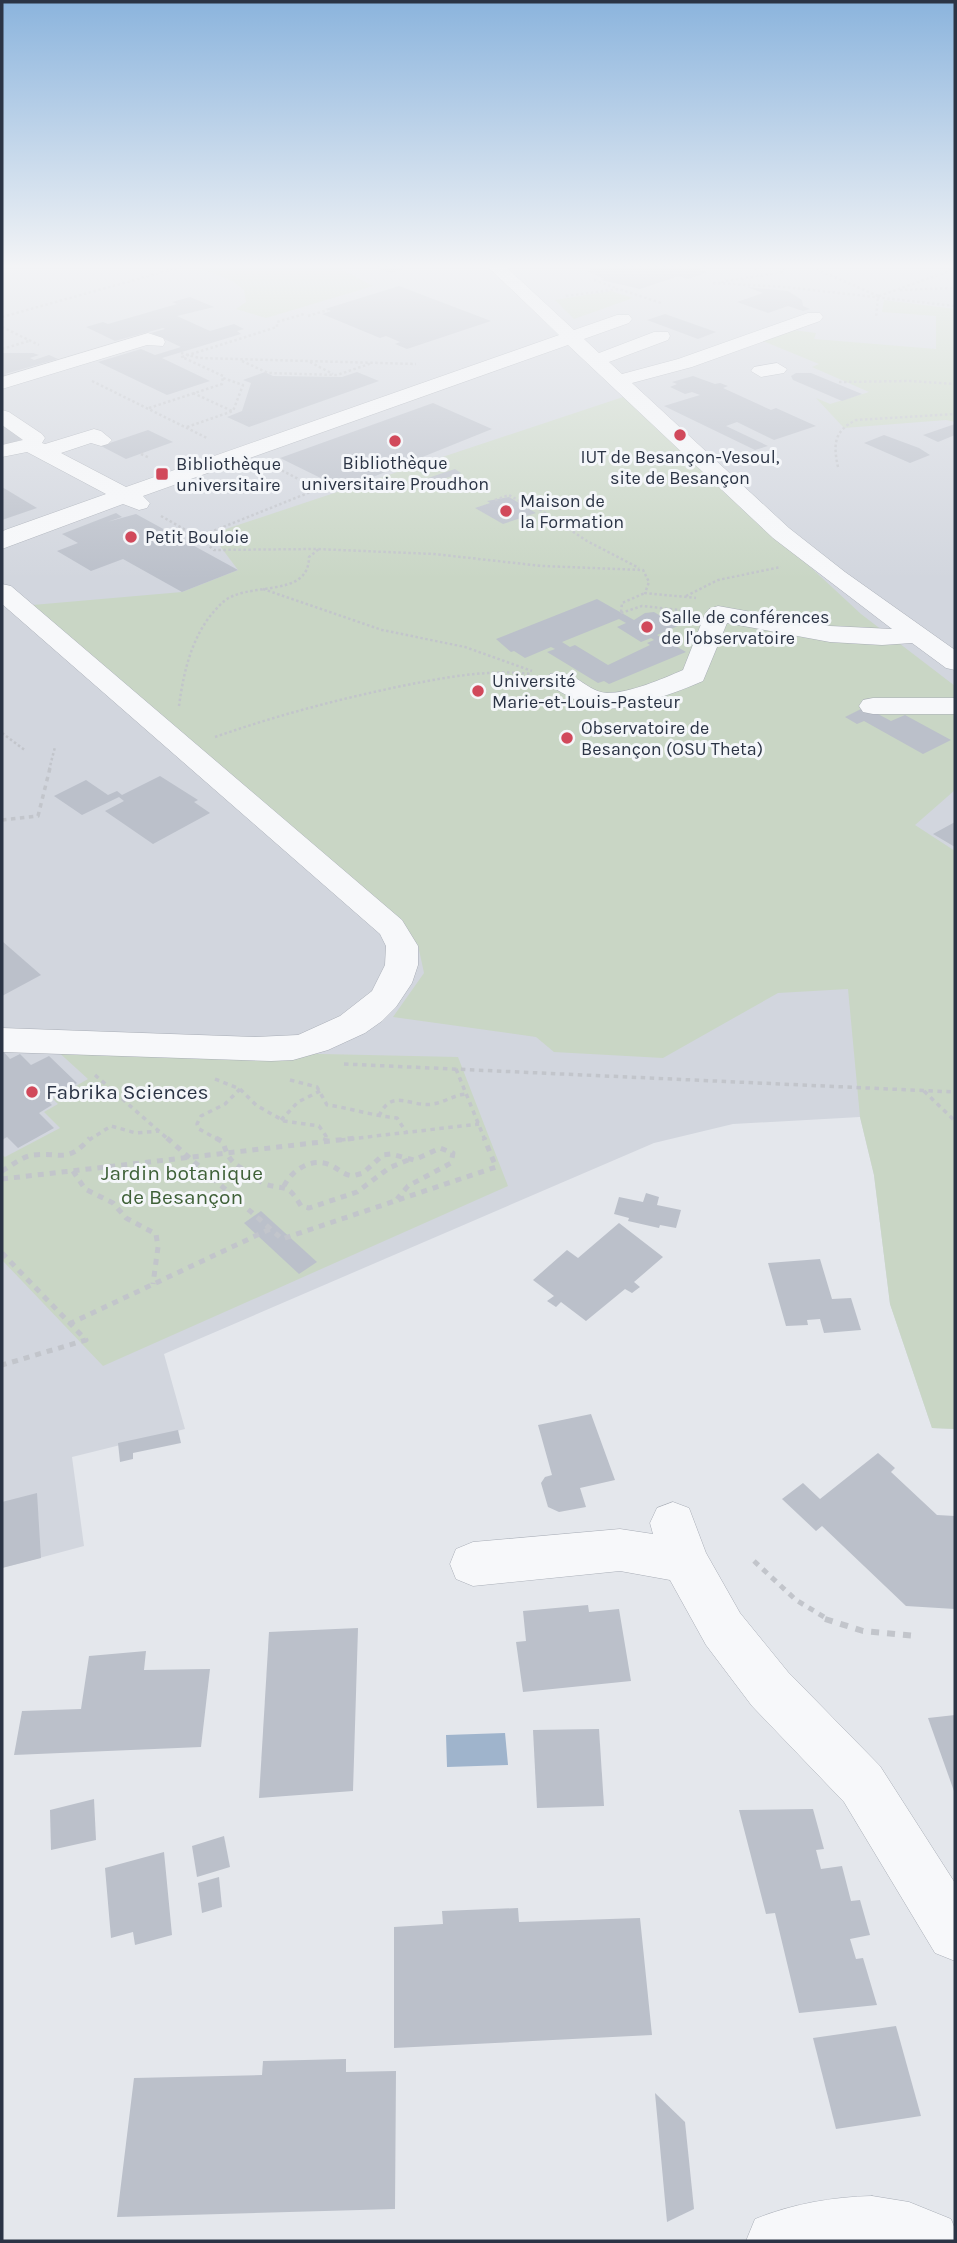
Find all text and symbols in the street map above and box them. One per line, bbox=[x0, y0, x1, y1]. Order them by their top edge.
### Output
marker: IUT de Besançon-Vesoul, site de Besançon bbox=[672, 427, 688, 443]
marker: Bibliothèque universitaire Proudhon bbox=[387, 433, 403, 449]
place label: IUT de Besançon-Vesoul, site de Besançon bbox=[581, 446, 780, 489]
place label: Bibliothèque universitaire Proudhon bbox=[301, 452, 489, 495]
place label: Bibliothèque universitaire bbox=[176, 453, 281, 496]
marker: Bibliothèque universitaire bbox=[154, 466, 170, 482]
place label: Maison de la Formation bbox=[520, 490, 624, 533]
marker: Maison de la Formation bbox=[498, 503, 514, 519]
place label: Petit Bouloie bbox=[145, 526, 249, 548]
marker: Petit Bouloie bbox=[123, 529, 139, 545]
place label: Salle de conférences de l'observatoire bbox=[661, 606, 830, 649]
marker: Salle de conférences de l'observatoire bbox=[639, 619, 655, 635]
place label: Université Marie-et-Louis-Pasteur bbox=[492, 670, 680, 713]
marker: Université Marie-et-Louis-Pasteur bbox=[470, 683, 486, 699]
place label: Observatoire de Besançon (OSU Theta) bbox=[581, 717, 763, 760]
marker: Observatoire de Besançon (OSU Theta) bbox=[559, 730, 575, 746]
place label: Fabrika Sciences bbox=[46, 1080, 209, 1104]
marker: Fabrika Sciences bbox=[24, 1084, 40, 1100]
park label: Jardin botanique de Besançon bbox=[101, 1161, 263, 1209]

